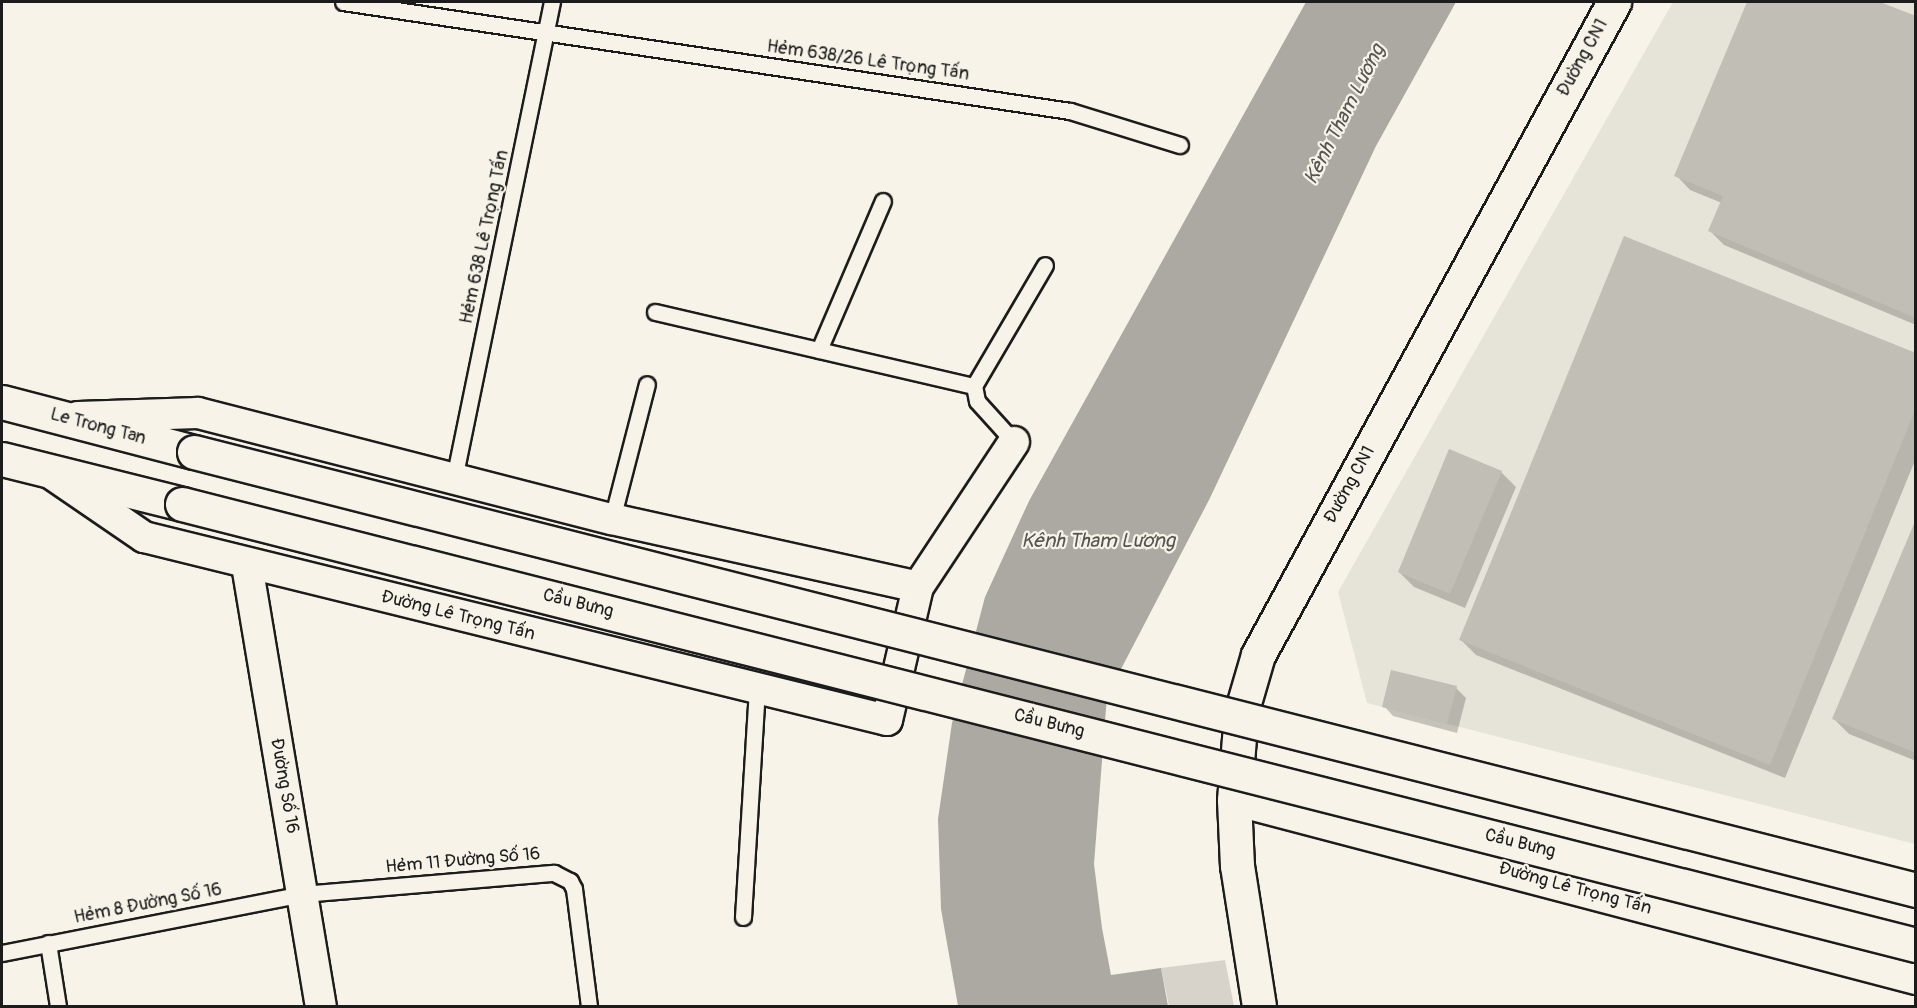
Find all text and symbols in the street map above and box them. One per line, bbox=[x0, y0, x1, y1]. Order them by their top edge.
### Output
street label: Đường CN1 bbox=[1553, 16, 1613, 100]
street label: Hẻm 638/26 Lê Trọng Tấn bbox=[765, 36, 971, 86]
water label: Kênh Tham Lương bbox=[1298, 40, 1390, 188]
street label: Hẻm 638 Lê Trọng Tấn bbox=[456, 148, 514, 326]
street label: Le Trong Tan bbox=[48, 404, 148, 450]
street label: Đường CN1 bbox=[1320, 443, 1380, 527]
water label: Kênh Tham Lương bbox=[1021, 528, 1175, 552]
street label: Cầu Bưng bbox=[540, 585, 616, 623]
street label: Đường Lê Trọng Tấn bbox=[379, 586, 537, 646]
street label: Cầu Bưng bbox=[1011, 705, 1087, 743]
street label: Đường Số 16 bbox=[265, 737, 303, 835]
street label: Cầu Bưng bbox=[1482, 825, 1558, 863]
street label: Hẻm 11 Đường Số 16 bbox=[385, 843, 541, 879]
street label: Đường Lê Trọng Tấn bbox=[1496, 858, 1654, 920]
street label: Hẻm 8 Đường Số 16 bbox=[72, 879, 224, 929]

